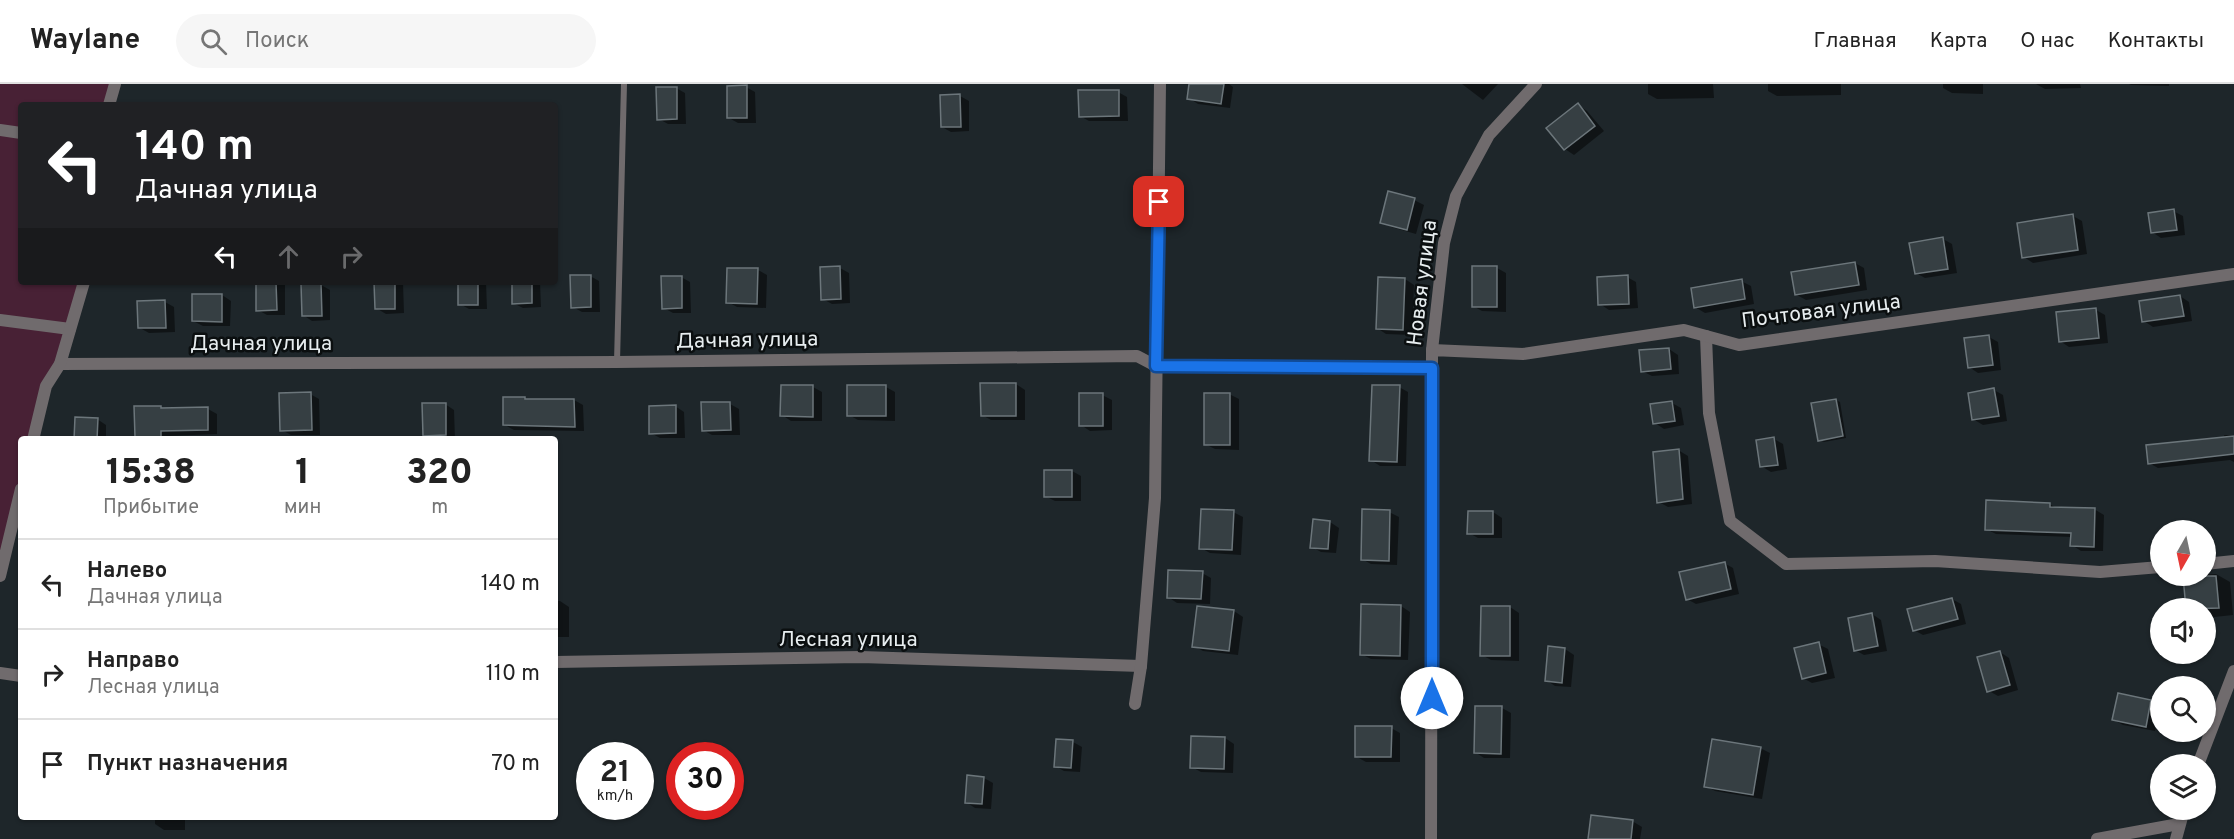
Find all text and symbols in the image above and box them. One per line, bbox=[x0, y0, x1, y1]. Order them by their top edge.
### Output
search box bbox=[176, 14, 596, 68]
text: Waylane bbox=[30, 23, 140, 59]
icon: search bbox=[197, 25, 230, 58]
text: Поиск bbox=[245, 28, 309, 55]
text: Главная bbox=[1813, 28, 1897, 55]
text: Карта bbox=[1930, 28, 1987, 55]
text: О нас bbox=[2020, 28, 2075, 55]
text: Контакты bbox=[2108, 28, 2204, 55]
text: 140 m bbox=[135, 122, 254, 175]
icon: left bbox=[36, 126, 114, 204]
text: Дачная улица bbox=[135, 174, 318, 208]
pin bbox=[1133, 176, 1184, 227]
icon: arrive bbox=[1142, 185, 1175, 218]
street label: Новая улица bbox=[1402, 218, 1444, 348]
icon: left bbox=[209, 240, 242, 273]
icon: ahead bbox=[272, 240, 305, 273]
icon: right bbox=[335, 240, 368, 273]
street label: Почтовая улица bbox=[1740, 289, 1902, 335]
street label: Дачная улица bbox=[676, 326, 818, 356]
street label: Дачная улица bbox=[190, 331, 332, 358]
text: 15:38 bbox=[106, 451, 196, 497]
text: 1 bbox=[295, 451, 310, 497]
text: 320 bbox=[406, 451, 473, 497]
text: Прибытие bbox=[103, 495, 199, 521]
text: мин bbox=[284, 495, 321, 521]
text: m bbox=[431, 495, 448, 521]
north arrow bbox=[2150, 520, 2216, 586]
map controls bbox=[2150, 520, 2216, 820]
text: Налево bbox=[87, 558, 167, 585]
icon: left bbox=[36, 568, 69, 601]
text: 140 m bbox=[481, 571, 540, 598]
text: Дачная улица bbox=[87, 585, 222, 611]
button: sound bbox=[2150, 598, 2216, 664]
street label: Лесная улица bbox=[778, 627, 918, 654]
text: Направо bbox=[87, 648, 179, 675]
icon: right bbox=[36, 658, 69, 691]
text: 110 m bbox=[486, 661, 540, 688]
position arrow bbox=[1400, 666, 1464, 730]
text: Лесная улица bbox=[87, 675, 220, 701]
button: search bbox=[2150, 676, 2216, 742]
speed limit sign: 30 bbox=[666, 742, 744, 820]
icon: arrive bbox=[36, 748, 69, 781]
text: Пункт назначения bbox=[87, 751, 288, 778]
text: 70 m bbox=[491, 751, 540, 778]
button: layers bbox=[2150, 754, 2216, 820]
text: 21 bbox=[600, 755, 630, 792]
text: km/h bbox=[597, 787, 633, 806]

